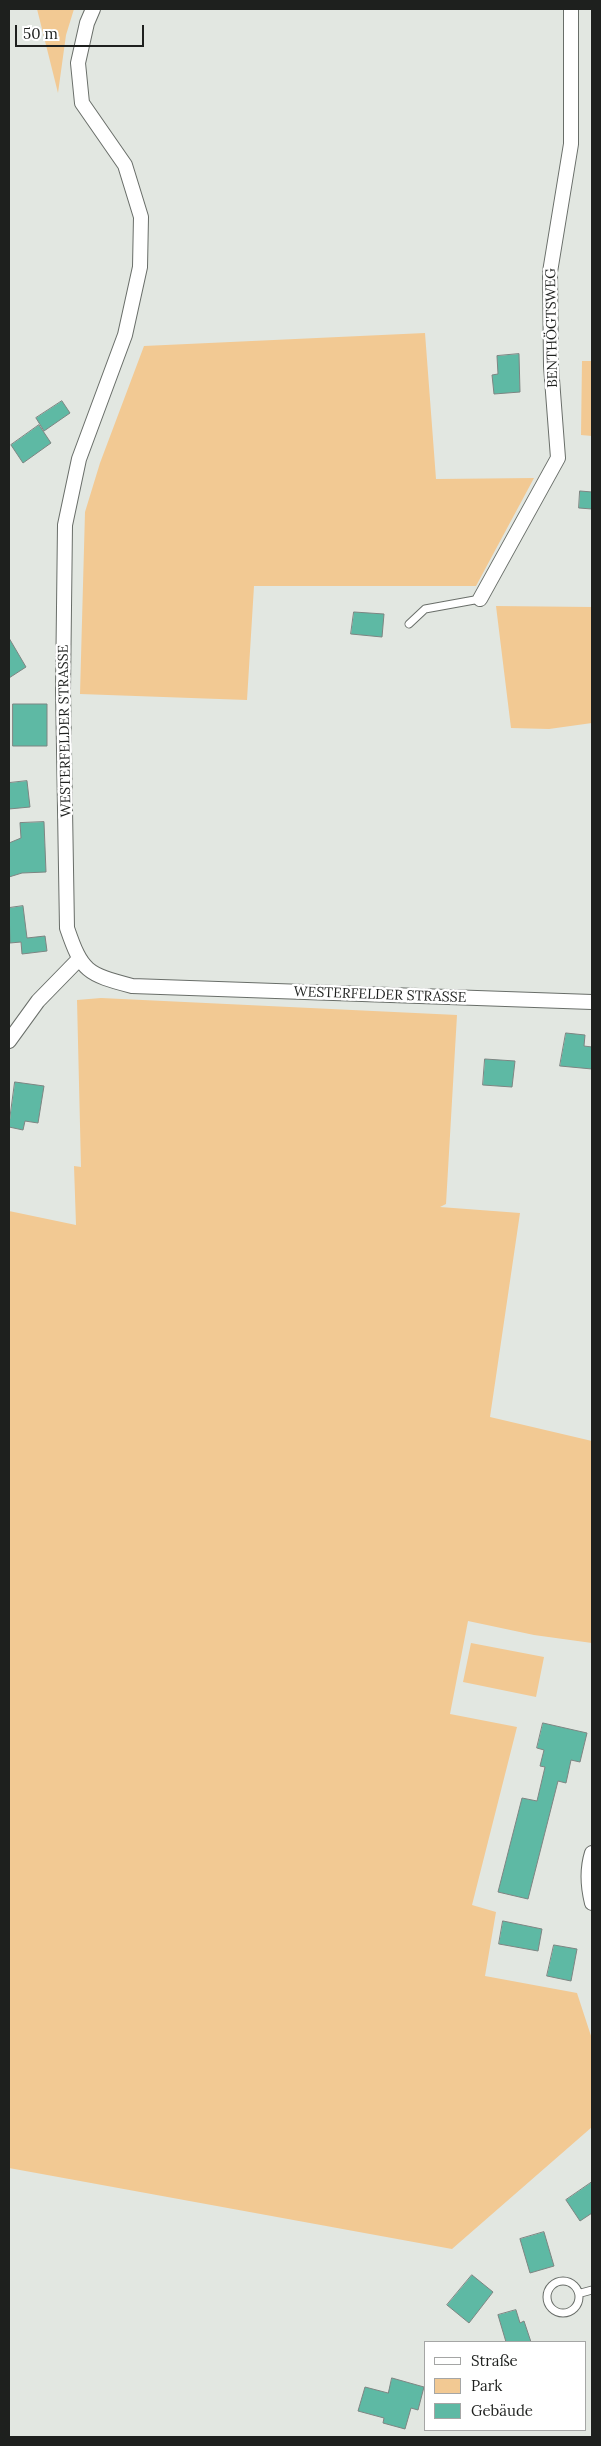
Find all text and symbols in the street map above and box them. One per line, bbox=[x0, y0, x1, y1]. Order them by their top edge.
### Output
scale bar bbox=[18, 15, 146, 47]
text: 50 m bbox=[23, 24, 58, 43]
street label: BENTHÖGTSWEG bbox=[543, 268, 561, 388]
street label: WESTERFELDER STRASSE bbox=[55, 645, 75, 817]
street label: WESTERFELDER STRASSE bbox=[293, 984, 467, 1006]
legend bbox=[424, 2341, 586, 2431]
text: Straße bbox=[471, 2351, 518, 2370]
text: Park bbox=[471, 2376, 502, 2395]
text: Gebäude bbox=[471, 2401, 533, 2420]

